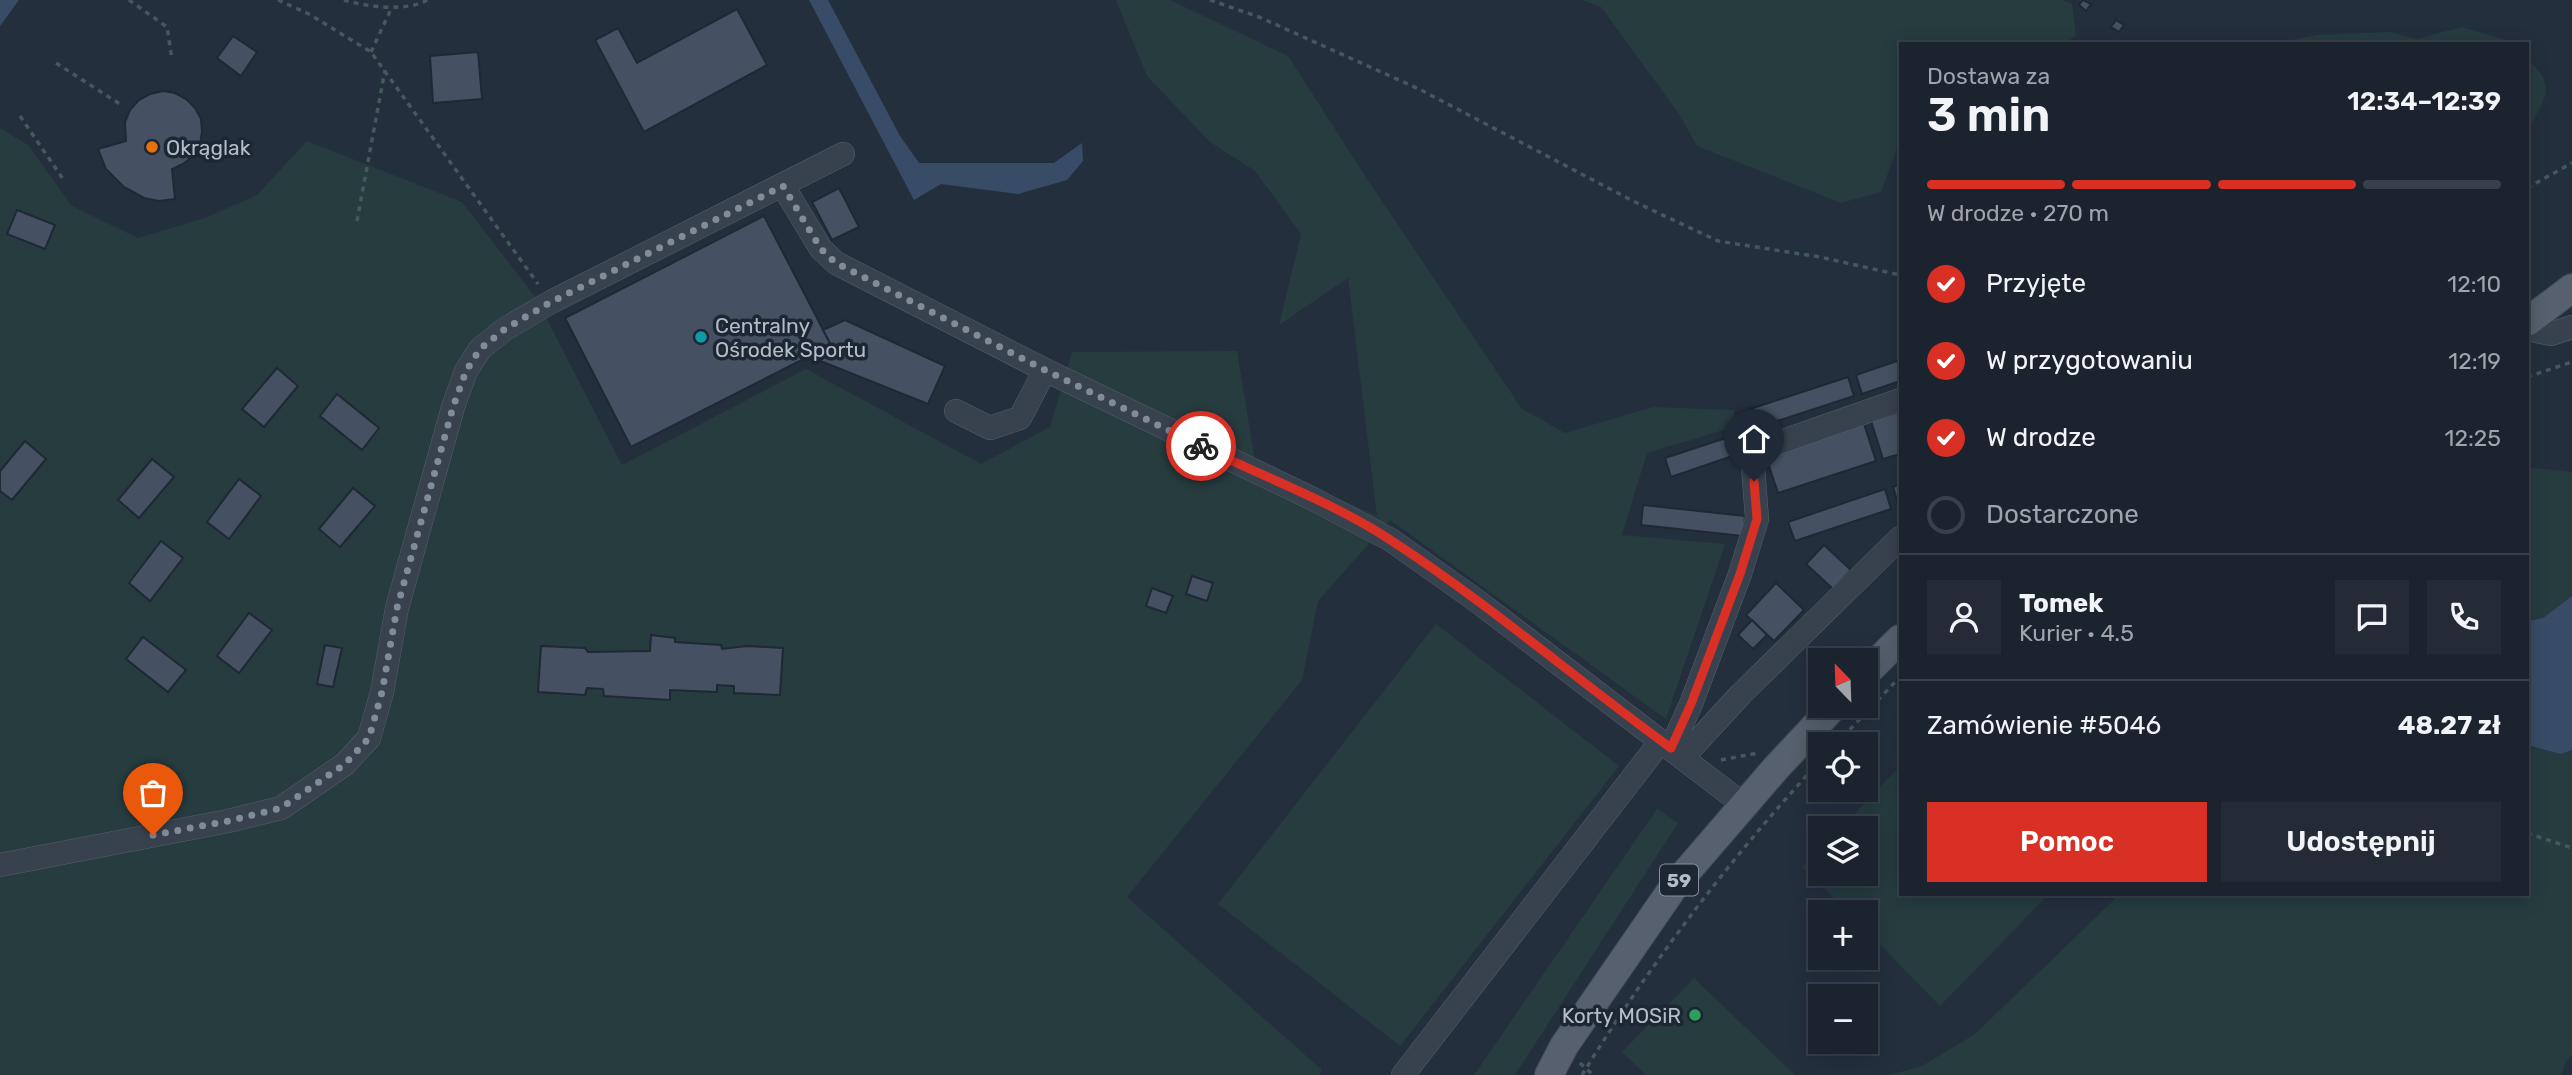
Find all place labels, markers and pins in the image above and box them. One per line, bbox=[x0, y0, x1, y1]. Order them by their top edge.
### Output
place label: Okrąglak bbox=[166, 135, 251, 160]
marker: Okrąglak bbox=[144, 139, 160, 155]
place label: Centralny Ośrodek Sportu bbox=[715, 313, 866, 362]
marker: Centralny Ośrodek Sportu bbox=[693, 329, 709, 345]
pin bbox=[1724, 409, 1784, 481]
pin bbox=[123, 763, 183, 835]
place label: Korty MOSiR bbox=[1562, 1003, 1681, 1028]
marker: Korty MOSiR bbox=[1687, 1007, 1703, 1023]

